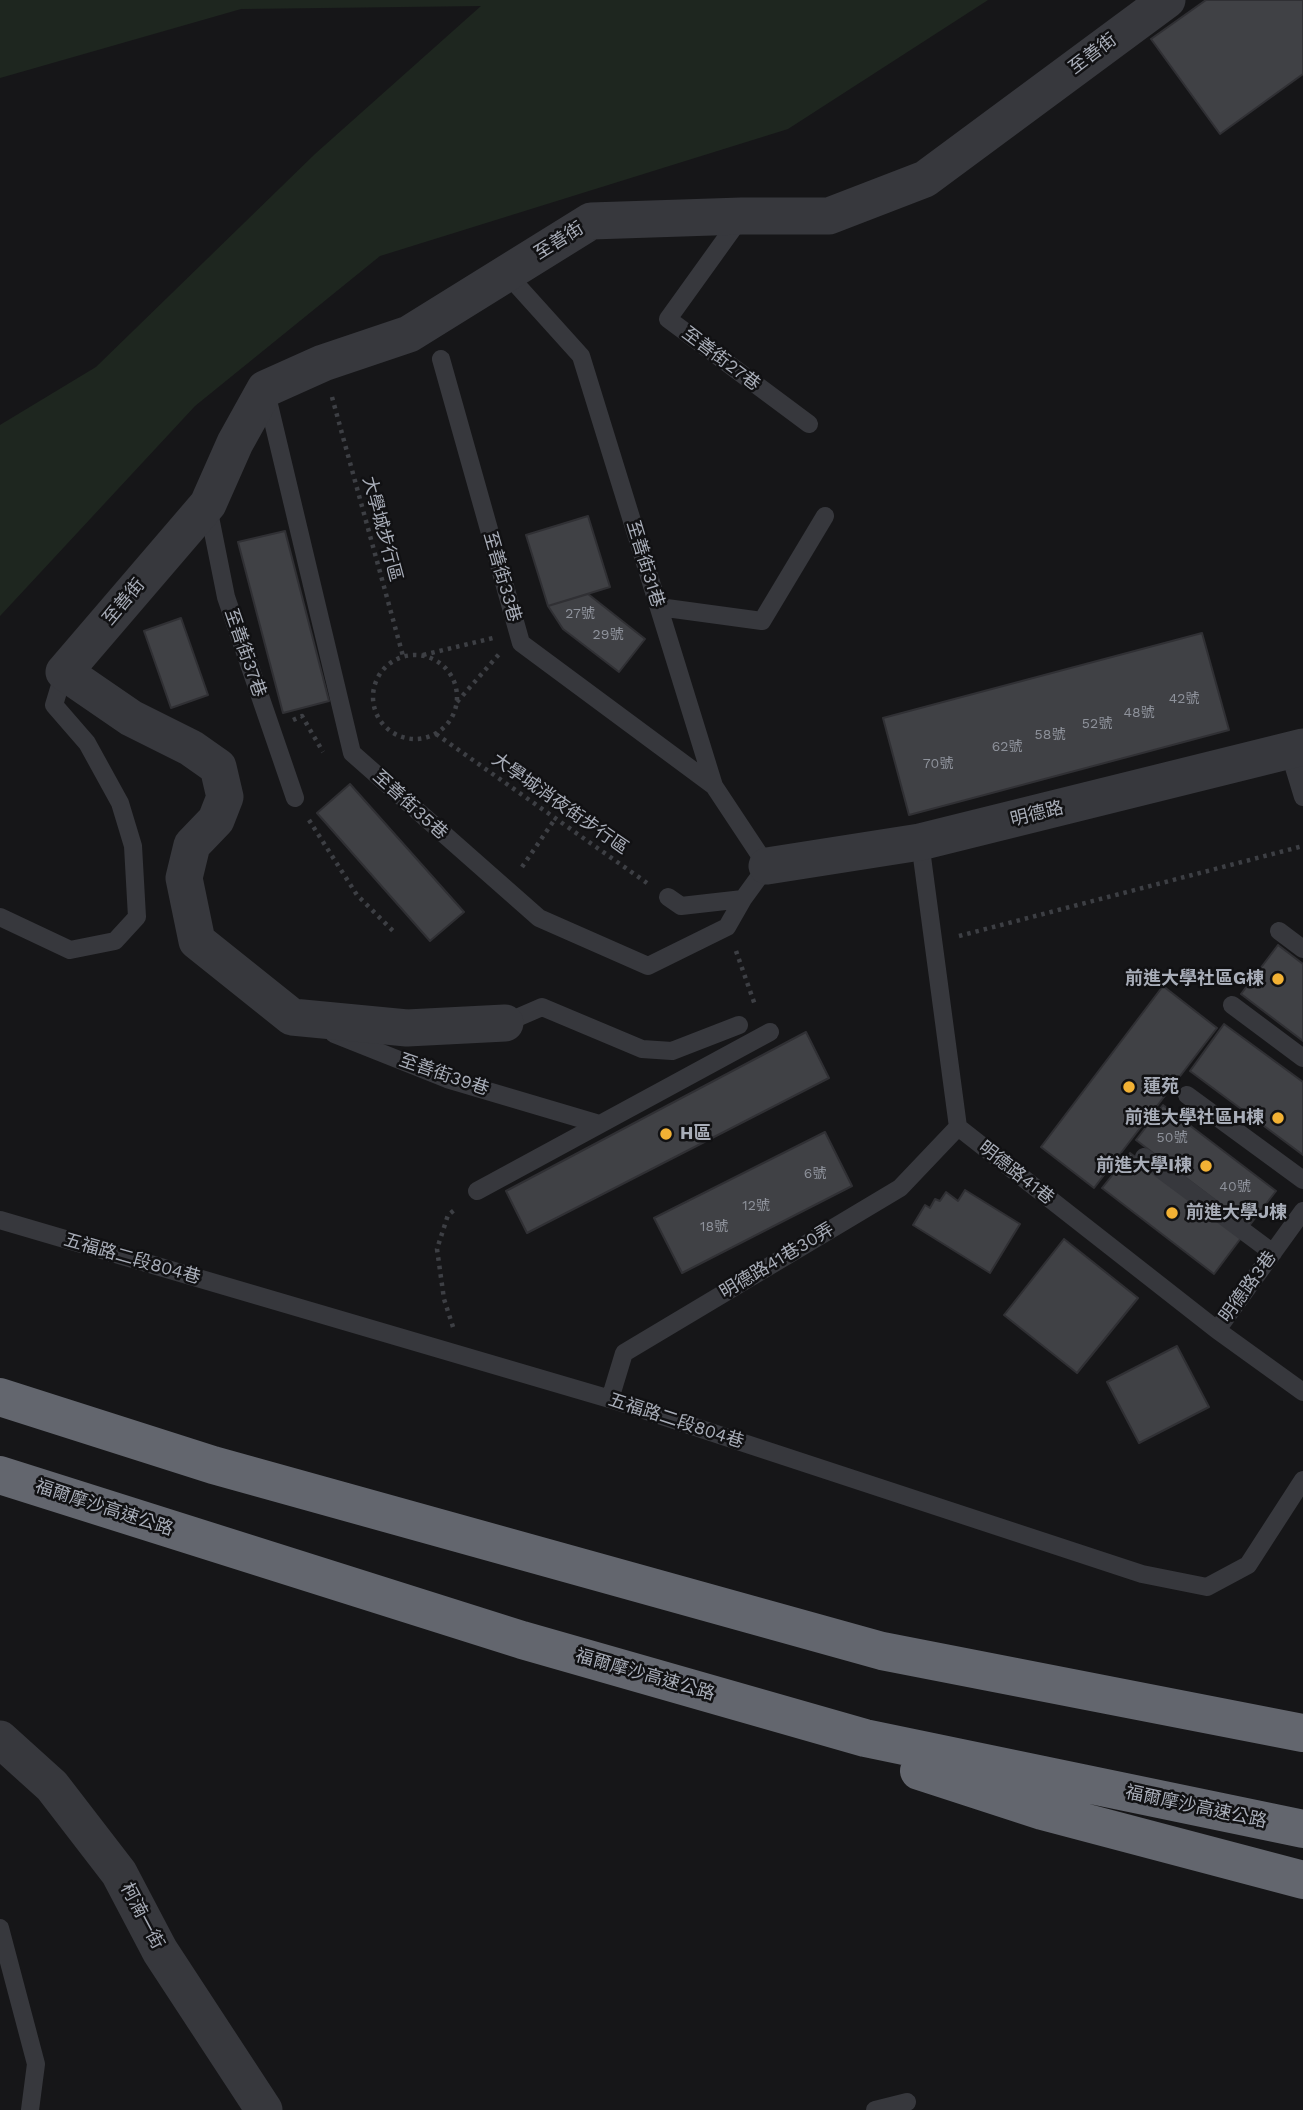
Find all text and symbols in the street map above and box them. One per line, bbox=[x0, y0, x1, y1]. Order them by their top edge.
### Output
street label: 至善街 bbox=[1065, 29, 1121, 79]
street label: 至善街 bbox=[530, 218, 588, 264]
street label: 至善街27巷 bbox=[678, 323, 764, 395]
street label: 大學城步行區 bbox=[358, 474, 406, 584]
street label: 至善街31巷 bbox=[622, 518, 668, 610]
street label: 至善街33巷 bbox=[479, 529, 525, 625]
street label: 至善街 bbox=[98, 574, 150, 630]
street label: 至善街37巷 bbox=[220, 606, 270, 700]
house number: 27號 bbox=[565, 606, 595, 622]
house number: 29號 bbox=[593, 627, 623, 643]
house number: 42號 bbox=[1169, 691, 1199, 707]
house number: 48號 bbox=[1123, 705, 1155, 721]
house number: 52號 bbox=[1082, 716, 1112, 732]
house number: 58號 bbox=[1035, 727, 1065, 743]
house number: 62號 bbox=[992, 739, 1022, 755]
street label: 大學城消夜街步行區 bbox=[487, 749, 633, 859]
house number: 70號 bbox=[923, 756, 953, 772]
street label: 至善街35巷 bbox=[368, 766, 452, 844]
street label: 明德路 bbox=[1008, 797, 1066, 831]
place label: 前進大學社區G棟 bbox=[1125, 968, 1264, 990]
marker: 前進大學社區G棟 bbox=[1270, 971, 1286, 987]
street label: 至善街39巷 bbox=[396, 1050, 492, 1100]
place label: 蓮苑 bbox=[1143, 1076, 1179, 1098]
marker: 蓮苑 bbox=[1121, 1079, 1137, 1095]
place label: 前進大學社區H棟 bbox=[1125, 1107, 1264, 1129]
marker: 前進大學社區H棟 bbox=[1270, 1110, 1286, 1126]
place label: H區 bbox=[680, 1123, 711, 1145]
marker: H區 bbox=[658, 1126, 674, 1142]
house number: 50號 bbox=[1157, 1130, 1187, 1146]
street label: 明德路41巷 bbox=[974, 1137, 1058, 1209]
place label: 前進大學I棟 bbox=[1096, 1155, 1192, 1177]
marker: 前進大學I棟 bbox=[1198, 1158, 1214, 1174]
house number: 6號 bbox=[804, 1166, 826, 1182]
house number: 40號 bbox=[1219, 1179, 1251, 1195]
house number: 12號 bbox=[742, 1198, 770, 1214]
place label: 前進大學J棟 bbox=[1186, 1202, 1287, 1224]
marker: 前進大學J棟 bbox=[1164, 1205, 1180, 1221]
street label: 明德路41巷30弄 bbox=[716, 1218, 838, 1304]
house number: 18號 bbox=[700, 1219, 728, 1235]
street label: 五福路二段804巷 bbox=[61, 1229, 203, 1289]
street label: 明德路3巷 bbox=[1215, 1247, 1281, 1327]
street label: 五福路二段804巷 bbox=[605, 1389, 747, 1453]
street label: 福爾摩沙高速公路 bbox=[32, 1475, 176, 1541]
street label: 福爾摩沙高速公路 bbox=[573, 1645, 717, 1705]
street label: 福爾摩沙高速公路 bbox=[1123, 1781, 1269, 1833]
street label: 柯湳一街 bbox=[116, 1879, 168, 1953]

